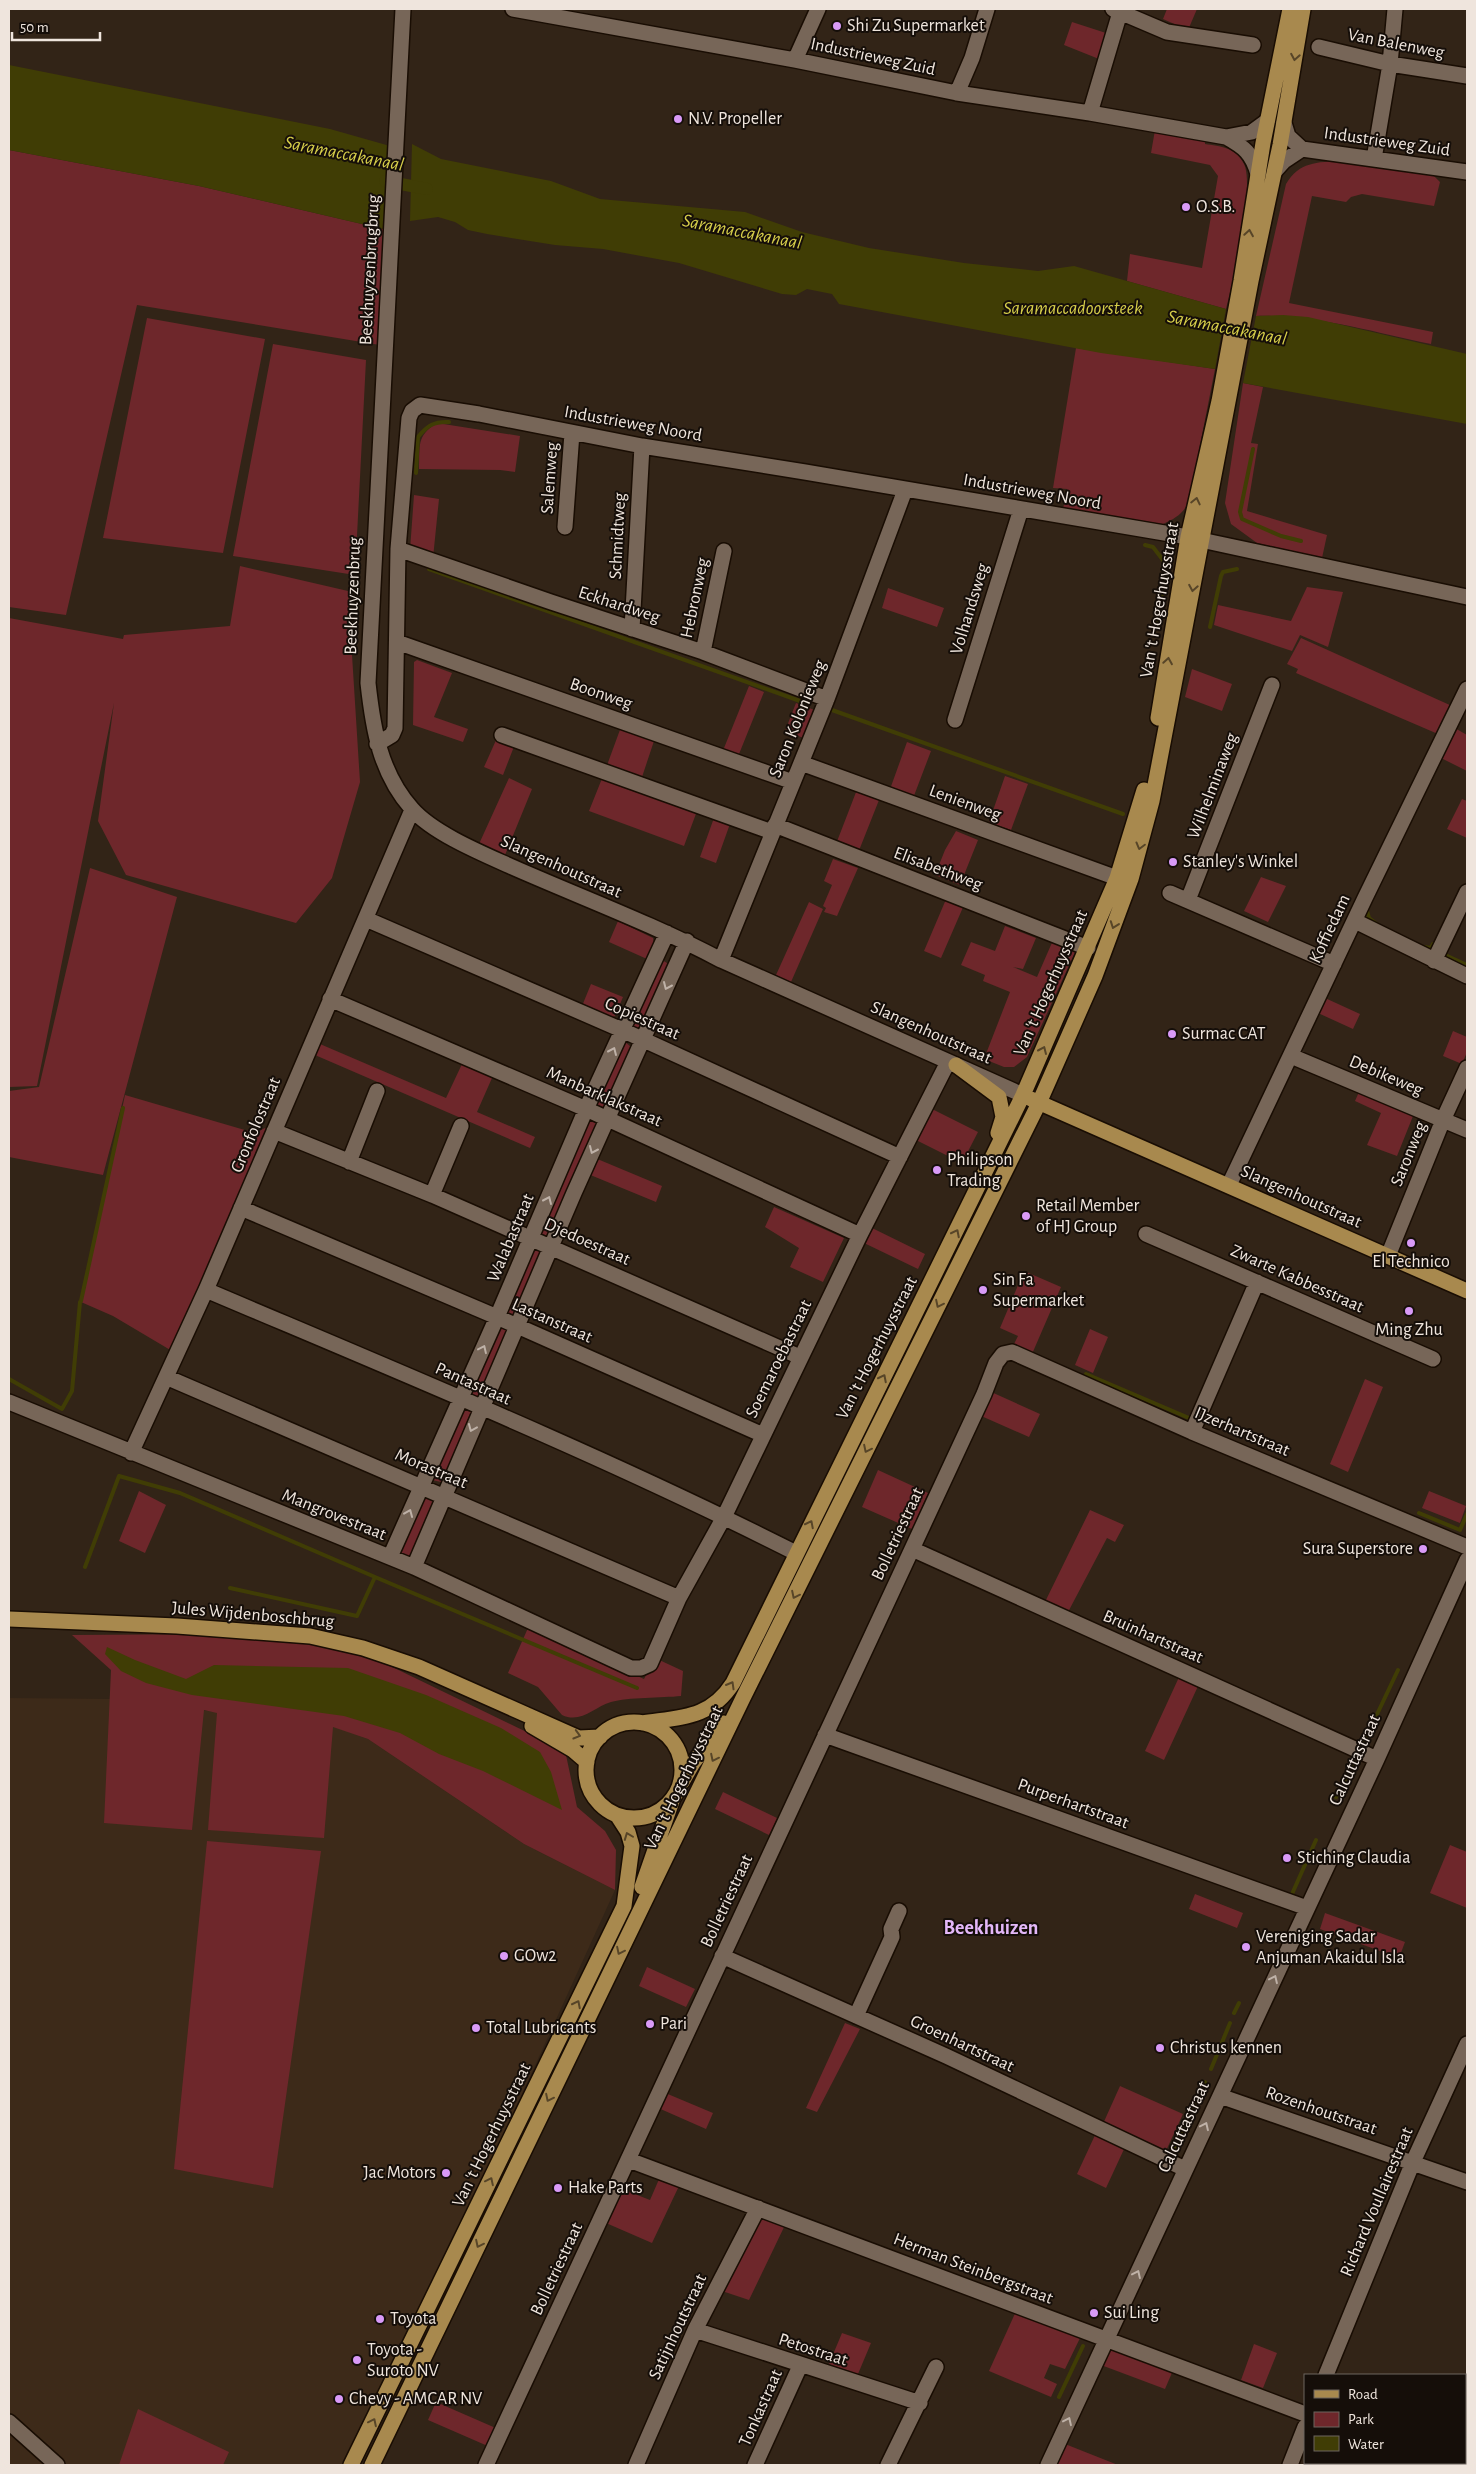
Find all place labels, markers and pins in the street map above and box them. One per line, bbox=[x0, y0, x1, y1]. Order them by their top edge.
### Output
place label: Shi Zu Supermarket bbox=[847, 17, 985, 35]
marker: Shi Zu Supermarket bbox=[831, 20, 843, 32]
place label: N.V. Propeller bbox=[688, 110, 782, 128]
marker: N.V. Propeller bbox=[672, 113, 684, 125]
place label: O.S.B. bbox=[1196, 198, 1235, 216]
marker: O.S.B. bbox=[1180, 201, 1192, 213]
place label: Stanley's Winkel bbox=[1183, 853, 1298, 871]
marker: Stanley's Winkel bbox=[1167, 856, 1179, 868]
place label: Surmac CAT bbox=[1182, 1025, 1266, 1043]
marker: Surmac CAT bbox=[1166, 1028, 1178, 1040]
place label: Philipson Trading bbox=[947, 1151, 1013, 1190]
marker: Philipson Trading bbox=[931, 1164, 943, 1176]
place label: Retail Member of HJ Group bbox=[1036, 1197, 1140, 1236]
marker: Retail Member of HJ Group bbox=[1020, 1210, 1032, 1222]
marker: El Technico bbox=[1405, 1237, 1417, 1249]
place label: El Technico bbox=[1372, 1253, 1450, 1271]
place label: Sin Fa Supermarket bbox=[993, 1271, 1085, 1310]
marker: Sin Fa Supermarket bbox=[977, 1284, 989, 1296]
marker: Ming Zhu bbox=[1403, 1305, 1415, 1317]
place label: Ming Zhu bbox=[1375, 1321, 1443, 1339]
place label: Sura Superstore bbox=[1303, 1540, 1413, 1558]
marker: Sura Superstore bbox=[1417, 1543, 1429, 1555]
place label: Stiching Claudia bbox=[1297, 1849, 1411, 1867]
marker: Stiching Claudia bbox=[1281, 1852, 1293, 1864]
place label: Vereniging Sadar Anjuman Akaidul Isla bbox=[1256, 1928, 1405, 1967]
marker: Vereniging Sadar Anjuman Akaidul Isla bbox=[1240, 1941, 1252, 1953]
place label: GOw2 bbox=[514, 1947, 557, 1965]
marker: GOw2 bbox=[498, 1950, 510, 1962]
place label: Pari bbox=[660, 2015, 687, 2033]
marker: Pari bbox=[644, 2018, 656, 2030]
place label: Total Lubricants bbox=[486, 2019, 596, 2037]
marker: Total Lubricants bbox=[470, 2022, 482, 2034]
place label: Christus kennen bbox=[1170, 2039, 1282, 2057]
marker: Christus kennen bbox=[1154, 2042, 1166, 2054]
place label: Jac Motors bbox=[363, 2164, 436, 2182]
marker: Jac Motors bbox=[440, 2167, 452, 2179]
place label: Hake Parts bbox=[568, 2179, 643, 2197]
marker: Hake Parts bbox=[552, 2182, 564, 2194]
place label: Sui Ling bbox=[1104, 2304, 1159, 2322]
marker: Sui Ling bbox=[1088, 2307, 1100, 2319]
place label: Toyota bbox=[390, 2310, 437, 2328]
marker: Toyota bbox=[374, 2313, 386, 2325]
place label: Toyota - Suroto NV bbox=[367, 2341, 439, 2380]
marker: Toyota - Suroto NV bbox=[351, 2354, 363, 2366]
place label: Chevy - AMCAR NV bbox=[349, 2390, 483, 2408]
marker: Chevy - AMCAR NV bbox=[333, 2393, 345, 2405]

